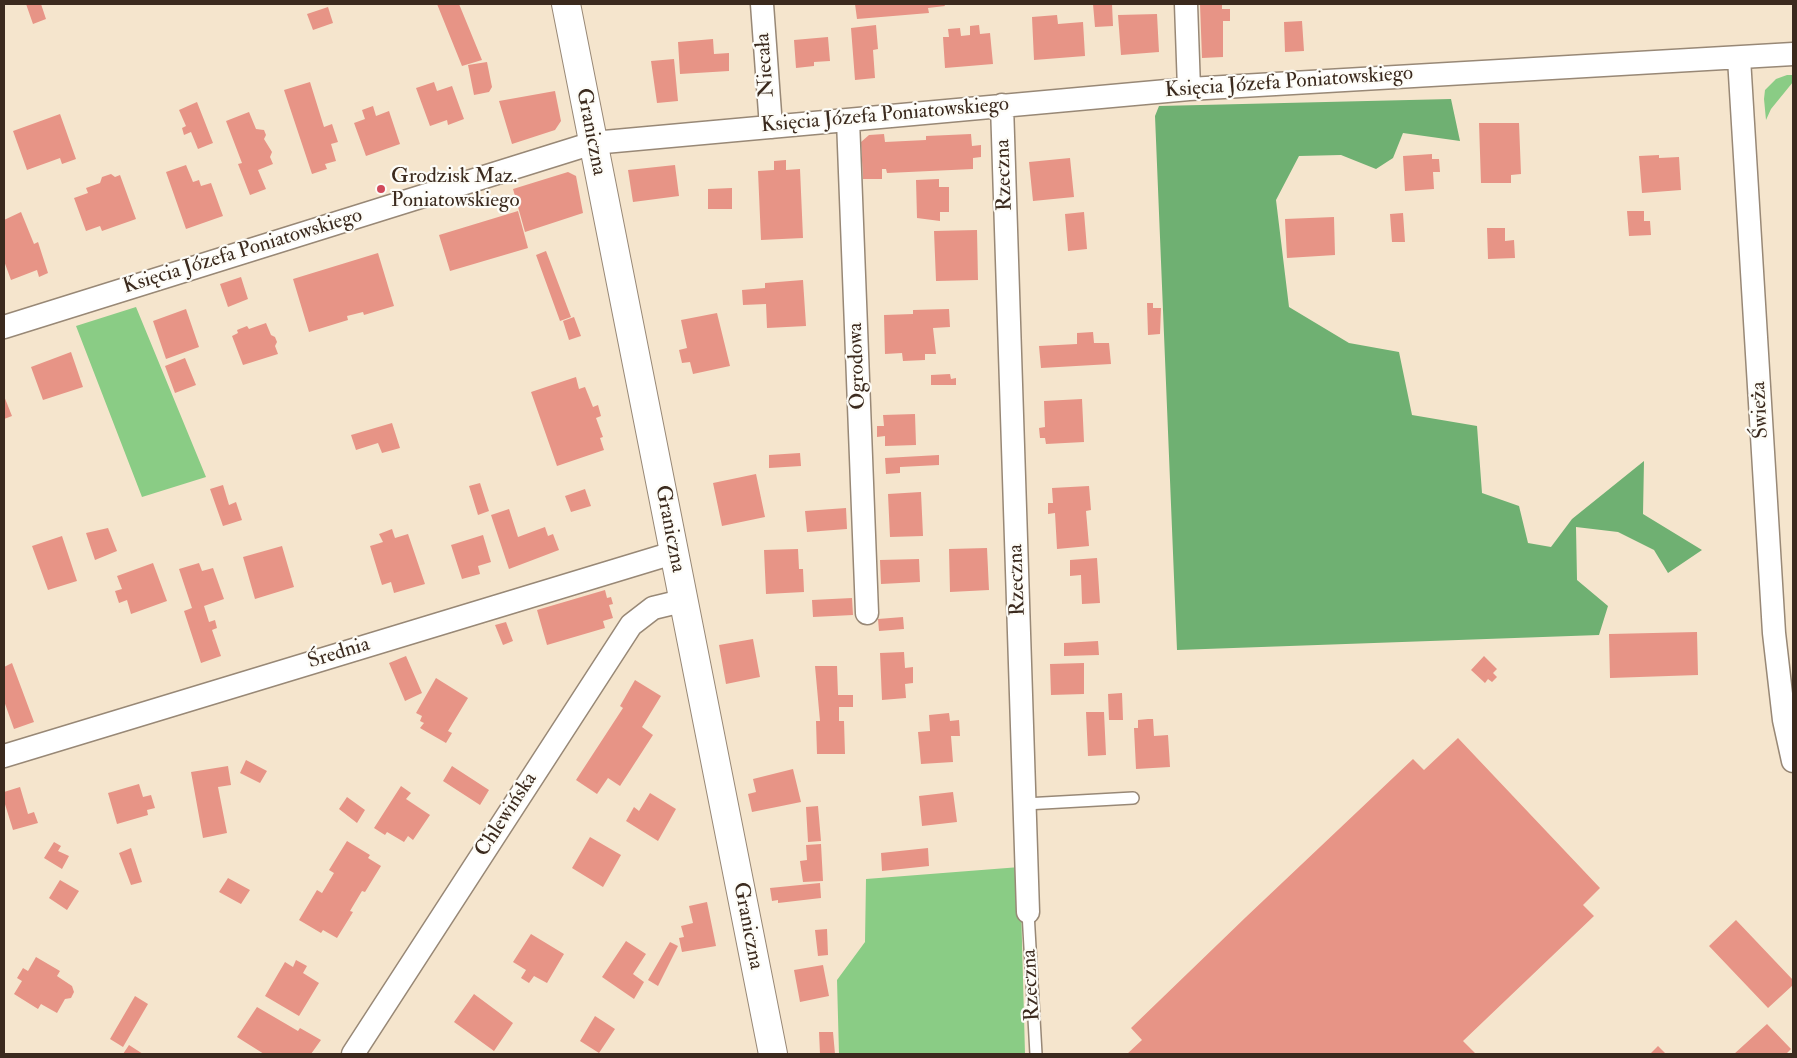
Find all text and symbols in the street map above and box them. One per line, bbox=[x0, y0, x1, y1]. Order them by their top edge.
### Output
street label: Niecała bbox=[751, 32, 781, 98]
street label: Księcia Józefa Poniatowskiego bbox=[1164, 62, 1414, 104]
street label: Graniczna bbox=[569, 86, 611, 178]
street label: Księcia Józefa Poniatowskiego bbox=[760, 93, 1010, 139]
street label: Rzeczna bbox=[991, 139, 1019, 211]
place label: Grodzisk Maz. Poniatowskiego bbox=[391, 164, 520, 214]
marker: Grodzisk Maz. Poniatowskiego bbox=[375, 183, 387, 195]
street label: Księcia Józefa Poniatowskiego bbox=[120, 204, 366, 300]
street label: Ogrodowa bbox=[844, 322, 872, 410]
street label: Świeża bbox=[1747, 381, 1775, 439]
street label: Graniczna bbox=[648, 483, 690, 575]
street label: Rzeczna bbox=[1004, 544, 1032, 616]
street label: Średnia bbox=[305, 633, 373, 675]
street label: Chlewińska bbox=[470, 768, 544, 862]
street label: Graniczna bbox=[726, 880, 768, 972]
street label: Rzeczna bbox=[1018, 948, 1046, 1022]

